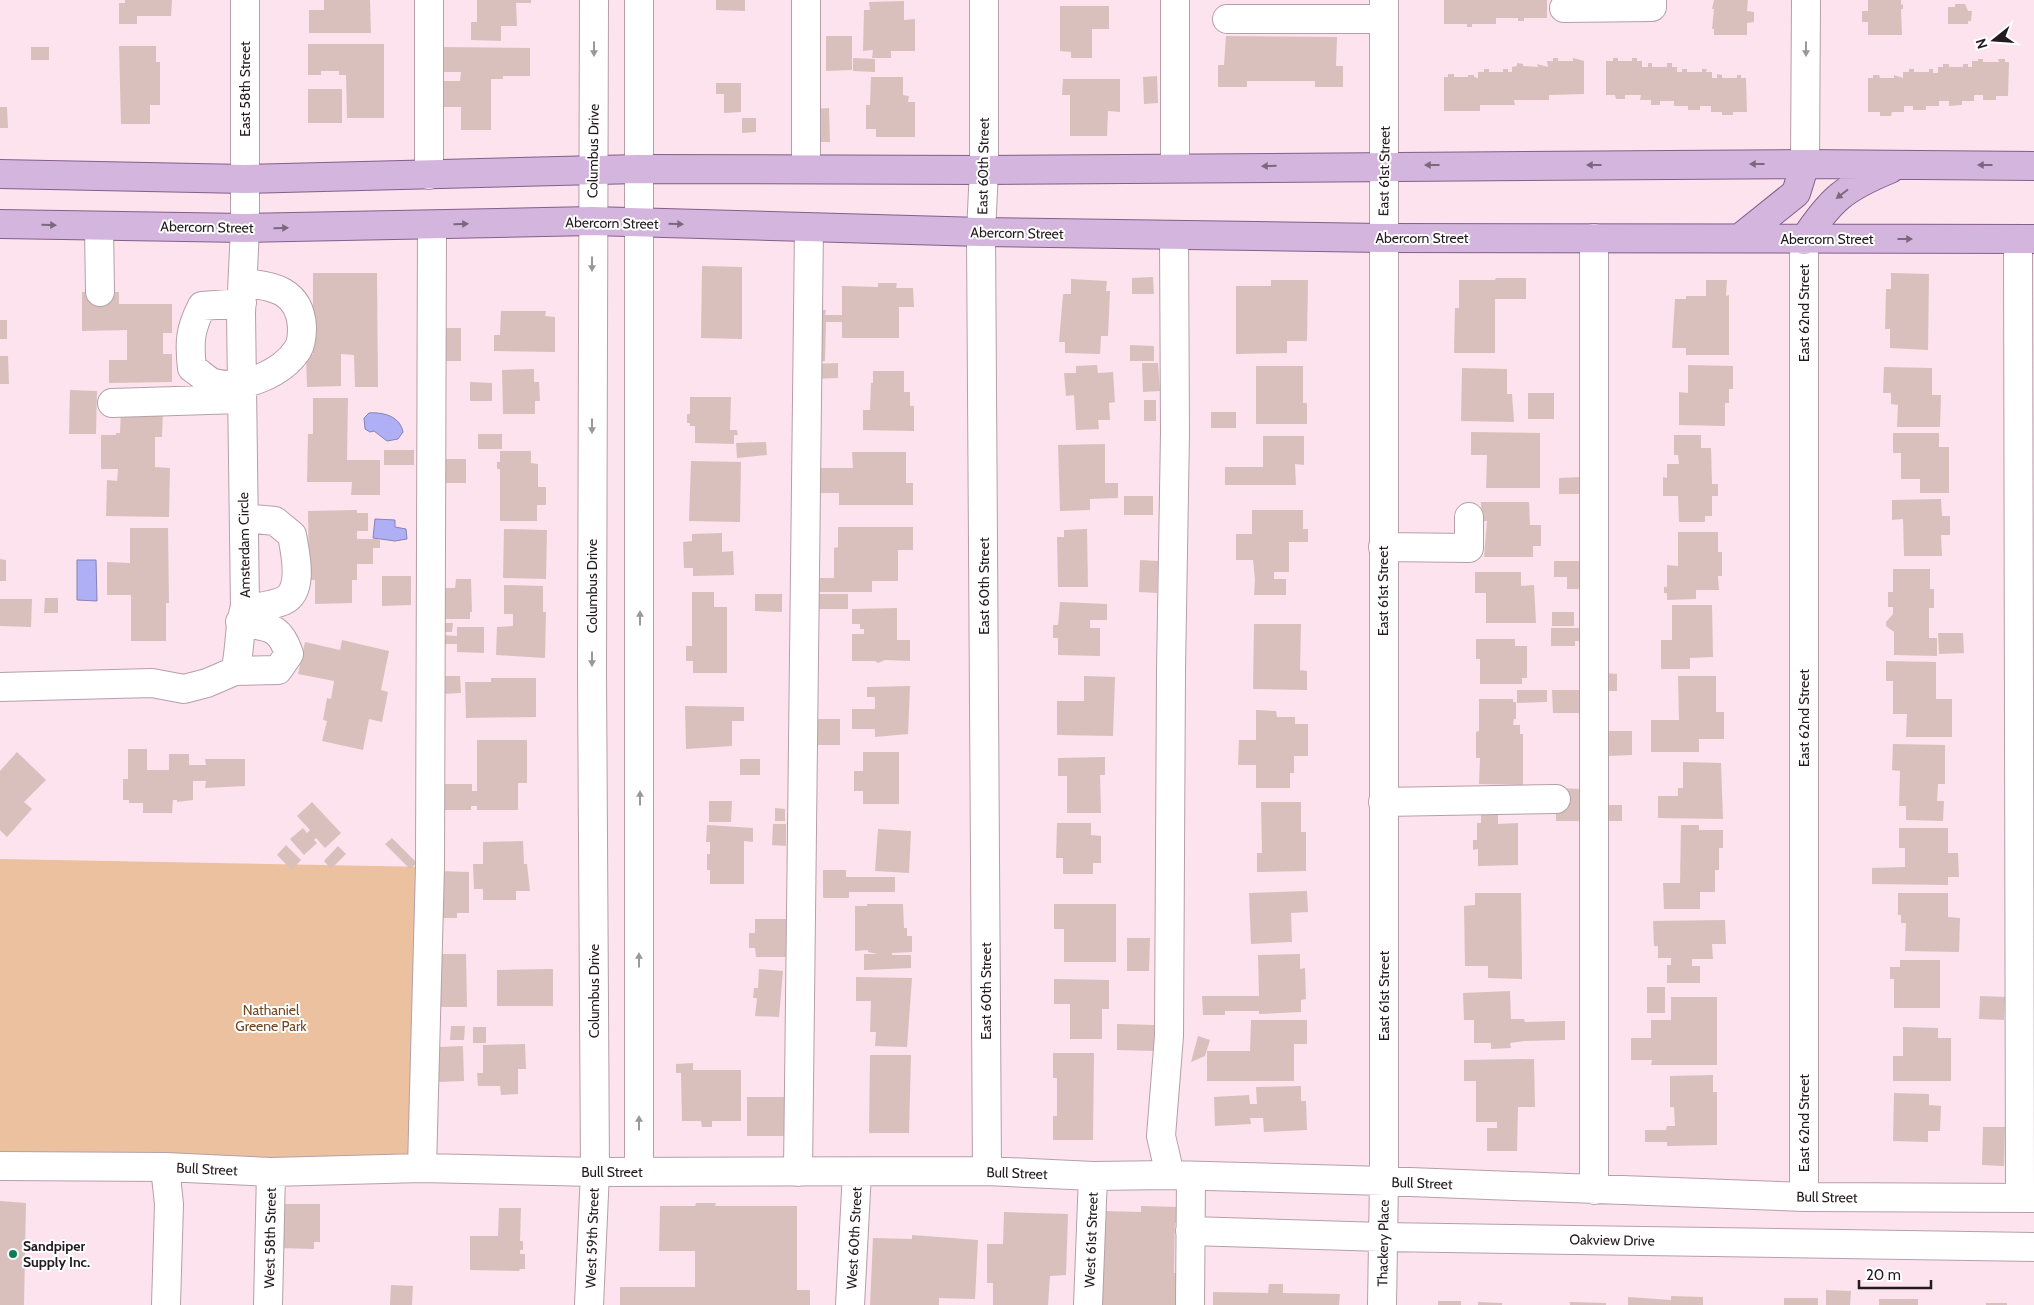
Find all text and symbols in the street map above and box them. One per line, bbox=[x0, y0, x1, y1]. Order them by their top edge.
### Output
north arrow bbox=[1969, 15, 2019, 65]
text: N bbox=[1972, 36, 1992, 51]
street label: East 58th Street bbox=[236, 41, 254, 137]
one-way arrow bbox=[590, 41, 598, 57]
one-way arrow bbox=[1801, 41, 1809, 57]
street label: Columbus Drive bbox=[583, 104, 603, 198]
street label: East 60th Street bbox=[973, 117, 993, 215]
street label: East 61st Street bbox=[1374, 125, 1394, 216]
one-way arrow bbox=[1748, 160, 1764, 168]
one-way arrow bbox=[1423, 161, 1439, 169]
one-way arrow bbox=[1586, 161, 1602, 169]
one-way arrow bbox=[1977, 161, 1993, 169]
one-way arrow bbox=[1261, 163, 1277, 171]
one-way arrow bbox=[1836, 189, 1849, 200]
street label: Abercorn Street bbox=[565, 213, 659, 233]
street label: Abercorn Street bbox=[160, 217, 254, 237]
one-way arrow bbox=[453, 220, 469, 228]
one-way arrow bbox=[668, 220, 684, 228]
one-way arrow bbox=[41, 221, 57, 229]
one-way arrow bbox=[273, 223, 289, 231]
street label: Abercorn Street bbox=[970, 223, 1064, 243]
street label: Abercorn Street bbox=[1375, 229, 1469, 247]
street label: Abercorn Street bbox=[1780, 230, 1874, 248]
one-way arrow bbox=[1897, 235, 1913, 243]
one-way arrow bbox=[588, 256, 596, 272]
street label: East 62nd Street bbox=[1795, 264, 1813, 362]
one-way arrow bbox=[588, 418, 596, 434]
street label: Amsterdam Circle bbox=[234, 492, 254, 598]
street label: East 60th Street bbox=[975, 537, 993, 635]
street label: Columbus Drive bbox=[583, 539, 601, 633]
street label: East 61st Street bbox=[1374, 546, 1392, 636]
one-way arrow bbox=[636, 610, 644, 626]
one-way arrow bbox=[588, 651, 596, 667]
street label: East 62nd Street bbox=[1795, 669, 1813, 767]
one-way arrow bbox=[636, 790, 644, 806]
street label: East 60th Street bbox=[977, 942, 995, 1040]
street label: Columbus Drive bbox=[585, 944, 603, 1038]
street label: East 61st Street bbox=[1375, 951, 1393, 1041]
one-way arrow bbox=[635, 952, 643, 968]
park label: Nathaniel Greene Park bbox=[235, 1001, 307, 1035]
street label: East 62nd Street bbox=[1795, 1074, 1813, 1172]
one-way arrow bbox=[635, 1115, 643, 1131]
street label: Bull Street bbox=[176, 1158, 238, 1180]
street label: Bull Street bbox=[581, 1163, 643, 1181]
street label: Bull Street bbox=[986, 1163, 1048, 1183]
street label: Bull Street bbox=[1391, 1173, 1453, 1193]
street label: West 60th Street bbox=[842, 1186, 866, 1290]
street label: West 58th Street bbox=[260, 1187, 280, 1289]
street label: West 59th Street bbox=[581, 1187, 603, 1289]
street label: Bull Street bbox=[1796, 1187, 1858, 1207]
street label: West 61st Street bbox=[1080, 1192, 1102, 1288]
street label: Thackery Place bbox=[1373, 1199, 1393, 1287]
street label: Oakview Drive bbox=[1569, 1230, 1655, 1250]
place label: Sandpiper Supply Inc. bbox=[23, 1237, 90, 1271]
marker: Sandpiper Supply Inc. bbox=[7, 1248, 19, 1260]
scale bar bbox=[1859, 1258, 1932, 1290]
text: 20 m bbox=[1866, 1266, 1901, 1284]

